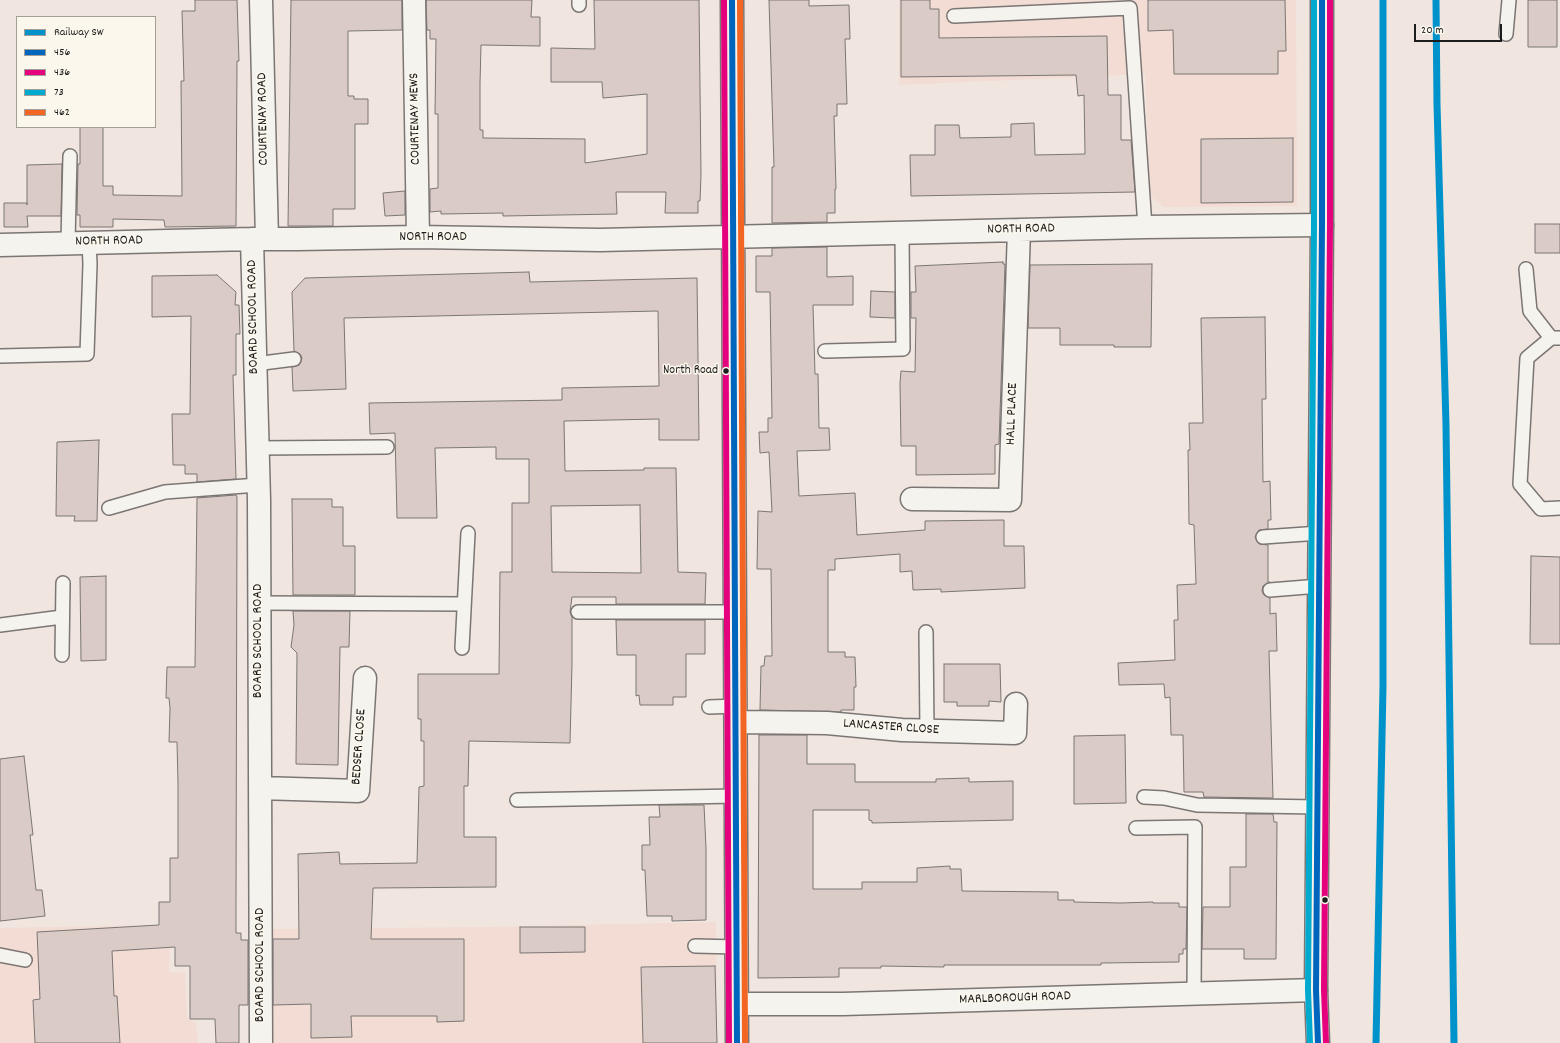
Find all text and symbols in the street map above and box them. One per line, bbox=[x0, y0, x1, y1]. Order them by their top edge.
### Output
legend bbox=[16, 16, 156, 128]
scale bar bbox=[1416, 16, 1504, 42]
text: 20 m bbox=[1421, 22, 1444, 39]
text: Railway SW bbox=[54, 24, 104, 41]
text: 456 bbox=[54, 44, 70, 61]
text: 436 bbox=[54, 64, 70, 81]
street label: COURTENAY ROAD bbox=[255, 72, 273, 166]
street label: COURTENAY MEWS bbox=[407, 73, 425, 165]
text: 73 bbox=[54, 84, 64, 101]
text: 462 bbox=[54, 104, 70, 121]
street label: NORTH ROAD bbox=[987, 221, 1055, 239]
street label: NORTH ROAD bbox=[399, 230, 467, 246]
street label: NORTH ROAD bbox=[75, 233, 143, 251]
street label: BOARD SCHOOL ROAD bbox=[245, 260, 263, 374]
place label: North Road bbox=[663, 363, 718, 379]
marker: North Road bbox=[721, 366, 731, 376]
street label: HALL PLACE bbox=[1004, 382, 1022, 446]
street label: BOARD SCHOOL ROAD bbox=[251, 584, 267, 698]
street label: BEDSER CLOSE bbox=[349, 709, 371, 785]
street label: LANCASTER CLOSE bbox=[842, 716, 940, 740]
unlabelled marker bbox=[1320, 895, 1330, 905]
street label: BOARD SCHOOL ROAD bbox=[253, 908, 269, 1022]
street label: MARLBOROUGH ROAD bbox=[959, 989, 1071, 1009]

